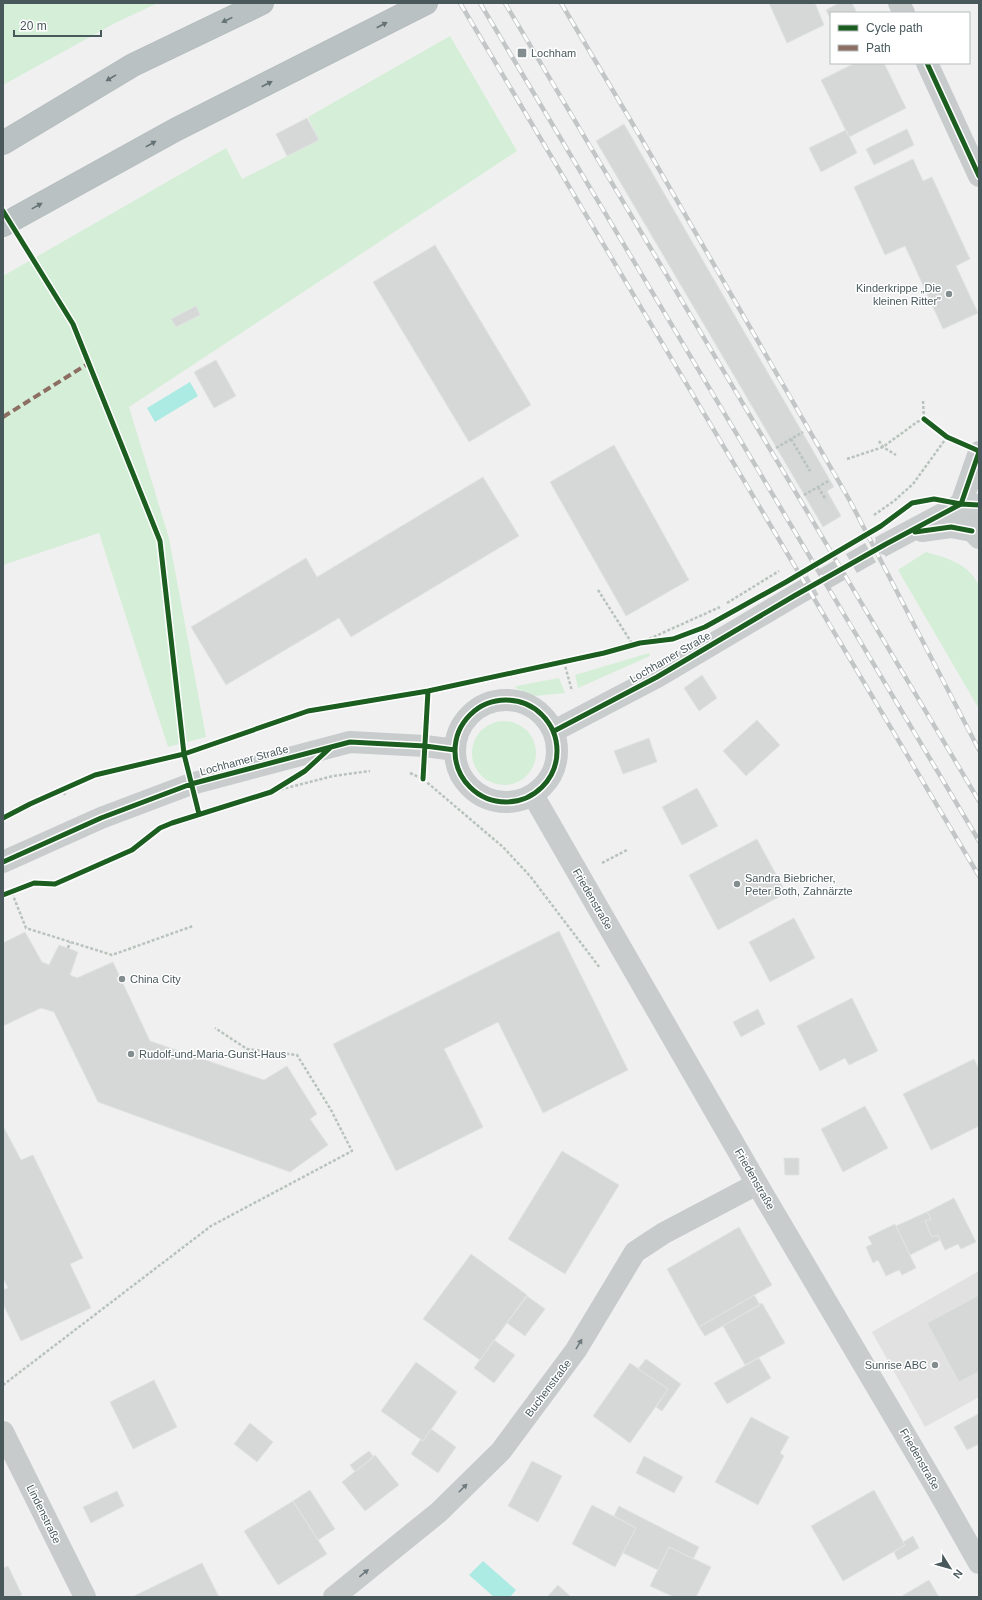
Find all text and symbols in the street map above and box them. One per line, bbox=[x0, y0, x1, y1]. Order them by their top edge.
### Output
scale bar bbox=[14, 12, 101, 38]
legend bbox=[830, 12, 970, 64]
one-way arrow bbox=[222, 17, 233, 23]
text: 20 m bbox=[20, 19, 47, 33]
text: Cycle path bbox=[866, 21, 923, 35]
one-way arrow bbox=[377, 22, 388, 28]
text: Path bbox=[866, 41, 891, 55]
marker: Lochham bbox=[516, 47, 528, 59]
place label: Lochham bbox=[531, 47, 576, 59]
one-way arrow bbox=[106, 74, 116, 82]
one-way arrow bbox=[261, 81, 272, 87]
one-way arrow bbox=[145, 140, 157, 147]
one-way arrow bbox=[31, 203, 43, 210]
place label: Kinderkrippe „Die kleinen Ritter" bbox=[856, 282, 941, 307]
marker: Kinderkrippe „Die kleinen Ritter" bbox=[944, 289, 954, 299]
street label: Lochhamer Straße bbox=[628, 629, 712, 685]
street label: Lochhamer Straße bbox=[198, 742, 290, 778]
street label: Friedenstraße bbox=[571, 866, 615, 932]
place label: Sandra Biebricher, Peter Both, Zahnärzte bbox=[745, 872, 853, 897]
marker: Sandra Biebricher, Peter Both, Zahnärzte bbox=[732, 879, 742, 889]
place label: China City bbox=[130, 973, 181, 985]
marker: China City bbox=[117, 974, 127, 984]
place label: Rudolf-und-Maria-Gunst-Haus bbox=[139, 1048, 287, 1060]
marker: Rudolf-und-Maria-Gunst-Haus bbox=[126, 1049, 136, 1059]
street label: Friedenstraße bbox=[733, 1146, 777, 1212]
one-way arrow bbox=[576, 1338, 583, 1350]
street label: Buchenstraße bbox=[523, 1357, 573, 1419]
place label: Sunrise ABC bbox=[865, 1359, 927, 1371]
marker: Sunrise ABC bbox=[930, 1360, 940, 1370]
street label: Friedenstraße bbox=[898, 1426, 942, 1492]
street label: Lindenstraße bbox=[25, 1483, 63, 1545]
one-way arrow bbox=[458, 1484, 468, 1493]
north arrow bbox=[930, 1548, 970, 1588]
text: N bbox=[951, 1567, 965, 1581]
one-way arrow bbox=[359, 1568, 370, 1577]

